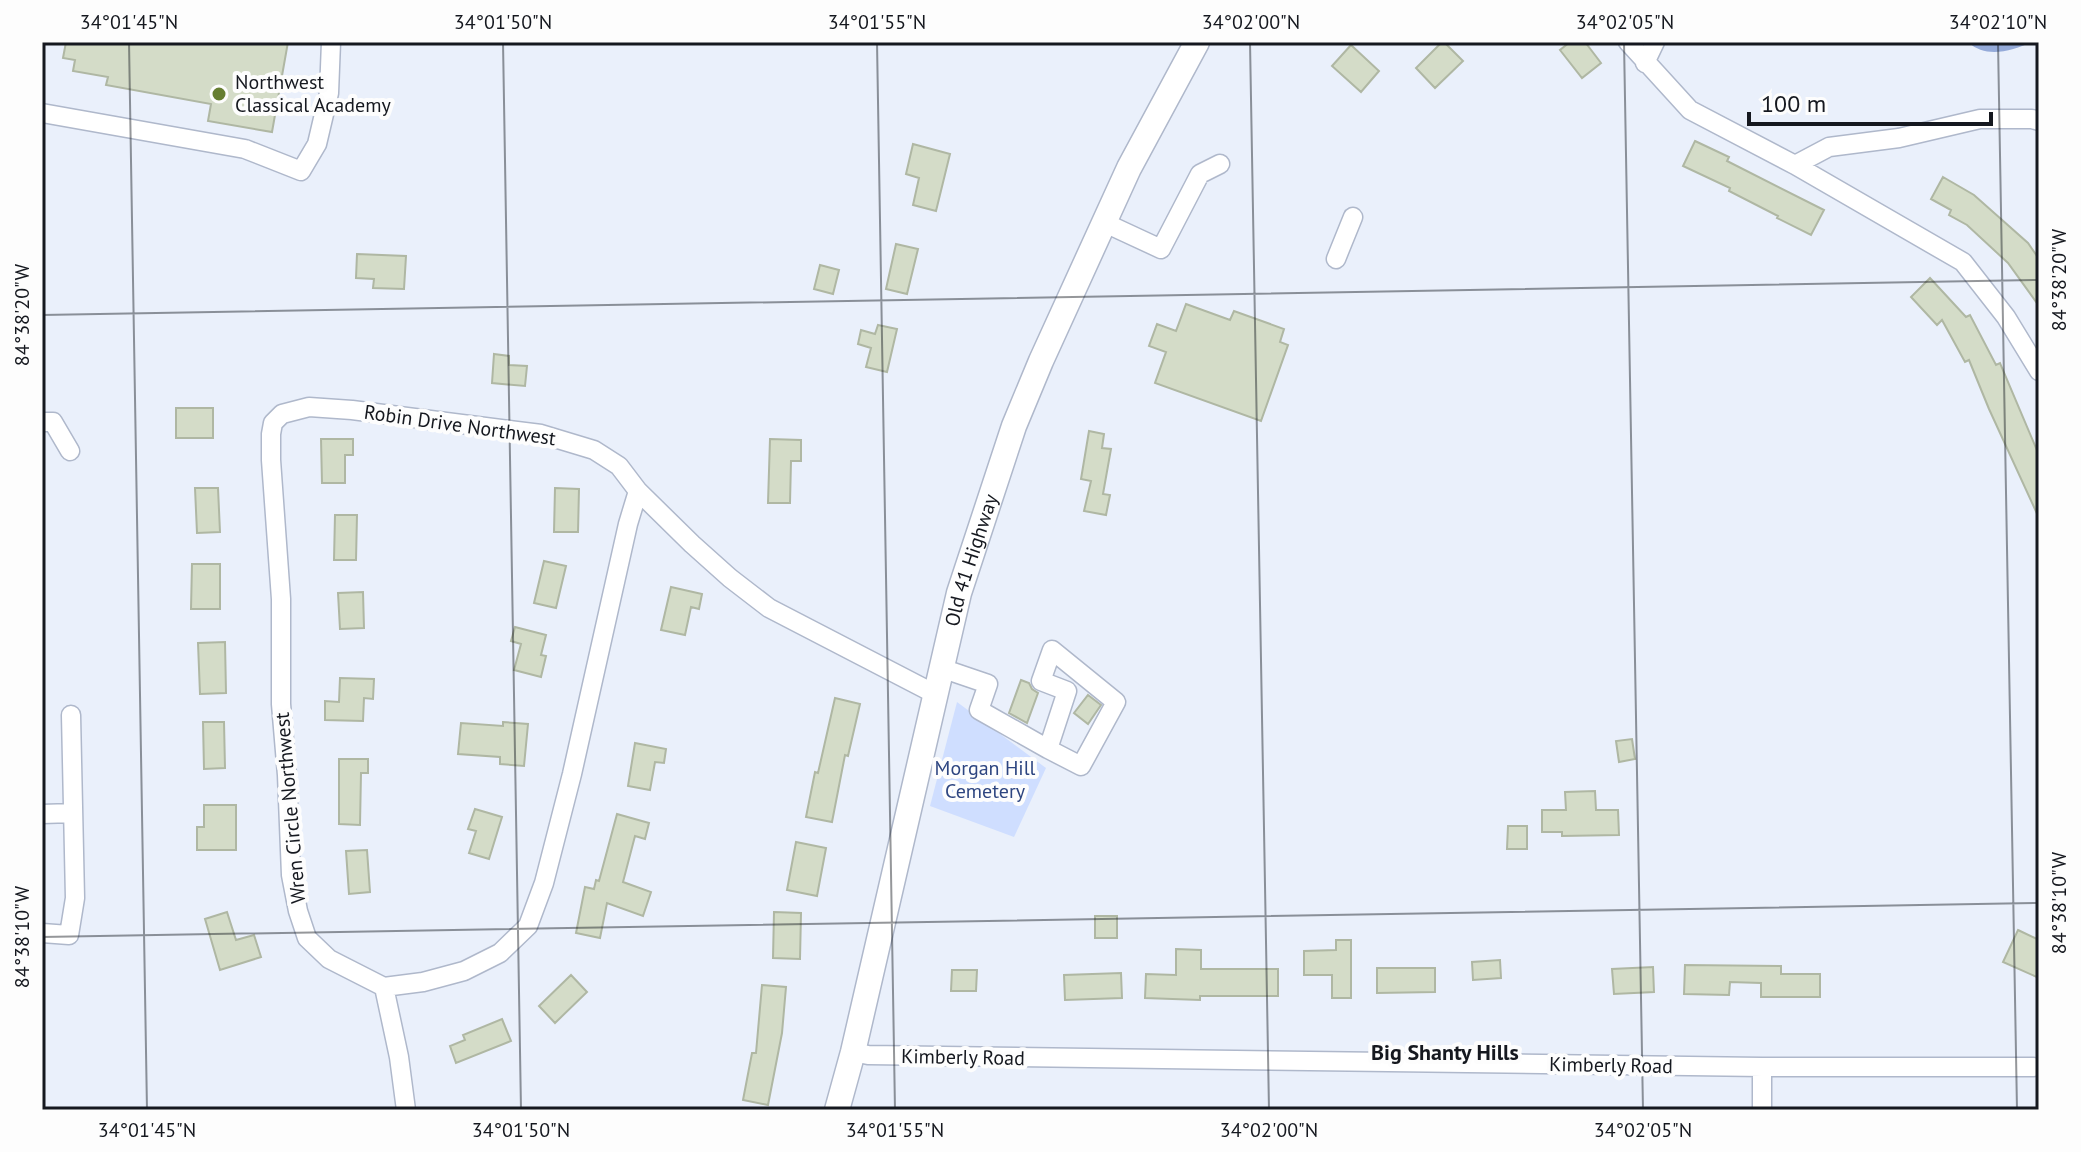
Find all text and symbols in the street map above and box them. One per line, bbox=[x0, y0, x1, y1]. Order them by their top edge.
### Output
text: 34°01'45"N bbox=[80, 9, 178, 35]
text: 34°01'50"N bbox=[454, 9, 552, 35]
text: 34°01'55"N bbox=[828, 9, 926, 35]
text: 34°02'00"N bbox=[1202, 9, 1300, 35]
text: 34°02'05"N bbox=[1576, 9, 1674, 35]
text: 34°02'10"N bbox=[1949, 9, 2047, 35]
place label: Northwest Classical Academy bbox=[235, 69, 391, 118]
scale bar bbox=[1749, 76, 1991, 126]
marker: Northwest Classical Academy bbox=[210, 85, 228, 103]
text: 100 m bbox=[1761, 88, 1826, 119]
text: 84°38'20"W bbox=[2046, 228, 2072, 331]
text: 84°38'20"W bbox=[9, 263, 35, 366]
street label: Robin Drive Northwest bbox=[362, 399, 558, 451]
street label: Old 41 Highway bbox=[939, 490, 1004, 629]
street label: Wren Circle Northwest bbox=[269, 711, 311, 905]
park label: Morgan Hill Cemetery bbox=[935, 755, 1036, 804]
text: 84°38'10"W bbox=[2046, 851, 2072, 954]
text: 84°38'10"W bbox=[9, 885, 35, 988]
district label: Big Shanty Hills bbox=[1371, 1038, 1519, 1066]
street label: Kimberly Road bbox=[901, 1043, 1025, 1071]
street label: Kimberly Road bbox=[1549, 1051, 1673, 1079]
text: 34°01'45"N bbox=[98, 1117, 196, 1143]
text: 34°01'50"N bbox=[472, 1117, 570, 1143]
text: 34°01'55"N bbox=[846, 1117, 944, 1143]
text: 34°02'00"N bbox=[1220, 1117, 1318, 1143]
text: 34°02'05"N bbox=[1594, 1117, 1692, 1143]

